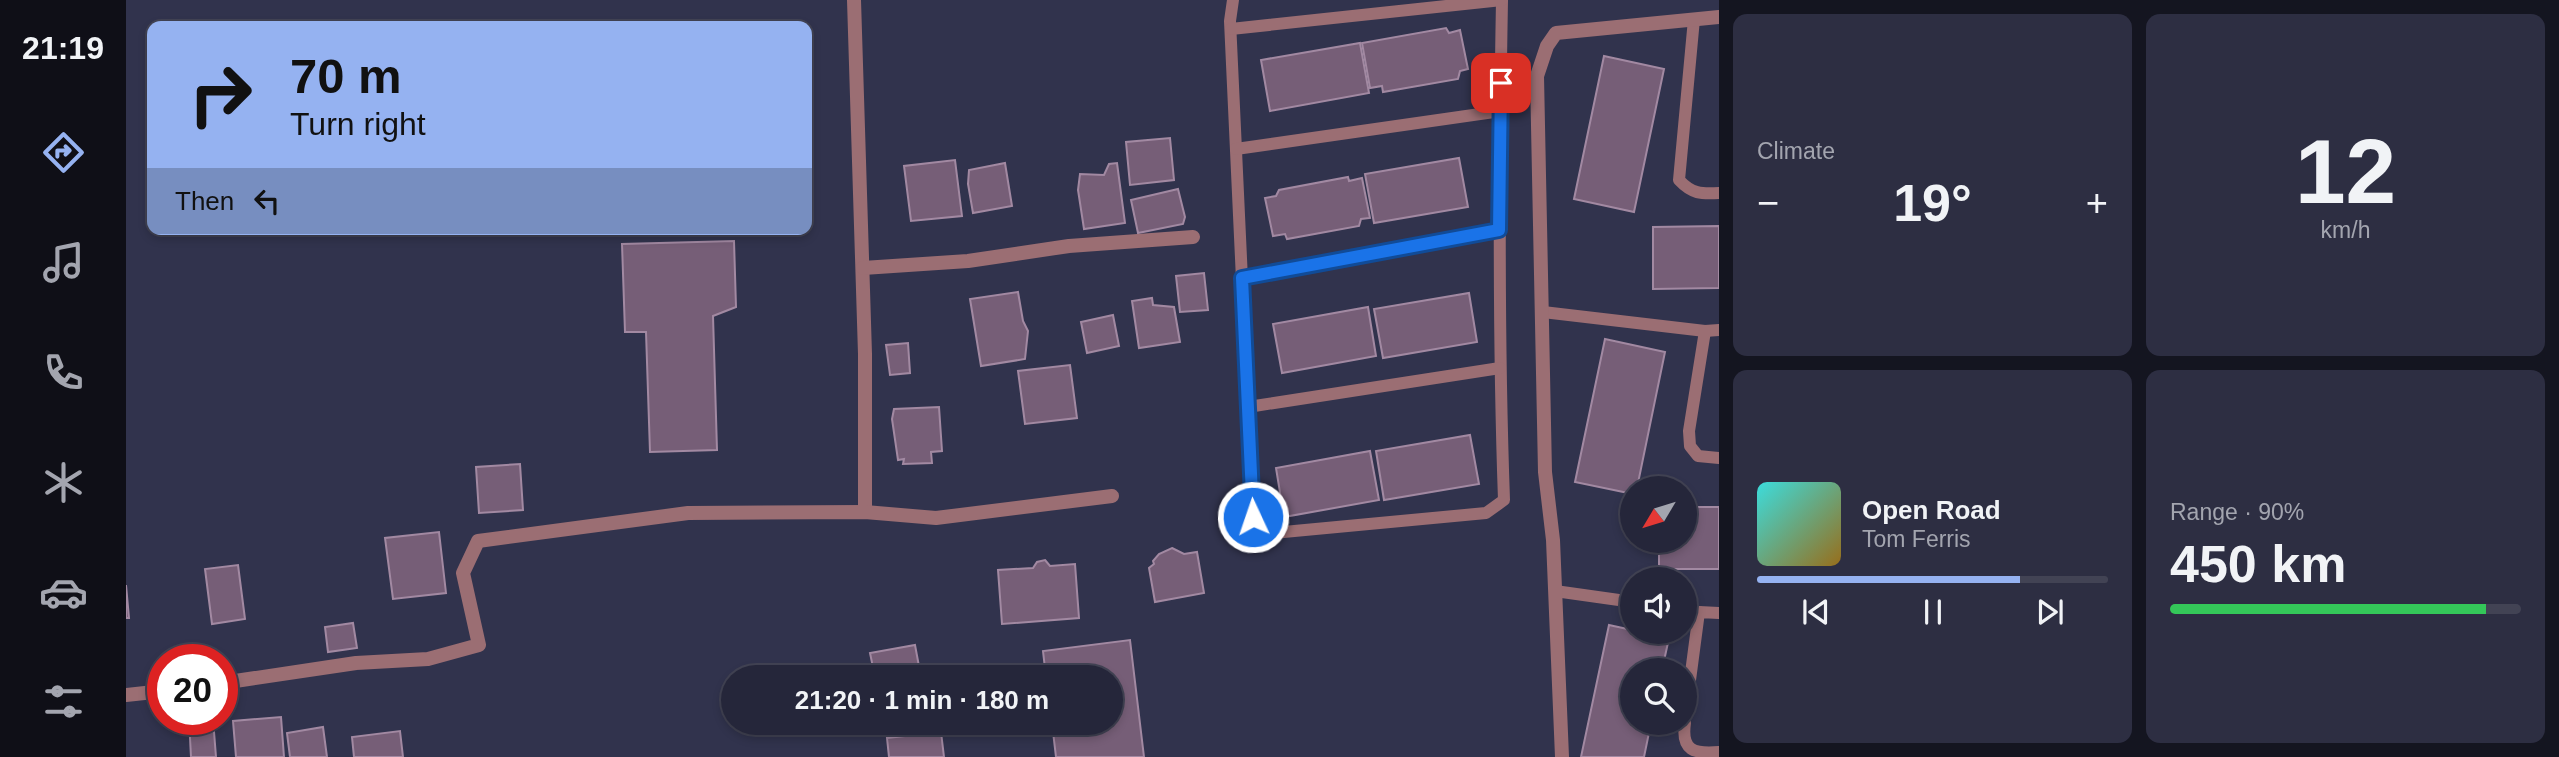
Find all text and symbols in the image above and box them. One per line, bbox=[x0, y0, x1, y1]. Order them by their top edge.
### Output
text: 21:19 bbox=[22, 30, 104, 66]
icon: right bbox=[175, 49, 266, 140]
text: 70 m bbox=[290, 49, 402, 103]
pin bbox=[1471, 53, 1531, 113]
icon: arrive bbox=[1482, 64, 1520, 102]
text: Turn right bbox=[290, 106, 426, 142]
text: 12 bbox=[2295, 121, 2396, 222]
icon: directions bbox=[39, 128, 88, 177]
text: Climate bbox=[1757, 138, 1835, 164]
text: 19° bbox=[1893, 174, 1972, 232]
icon: left bbox=[248, 182, 286, 220]
text: − bbox=[1757, 182, 1779, 224]
text: + bbox=[2086, 182, 2108, 224]
text: Then bbox=[175, 186, 234, 216]
text: km/h bbox=[2321, 217, 2370, 243]
icon: music bbox=[39, 238, 88, 287]
icon: phone bbox=[39, 348, 88, 397]
icon: climate bbox=[39, 458, 88, 507]
north arrow bbox=[1620, 476, 1698, 553]
map controls bbox=[1620, 476, 1697, 735]
position arrow bbox=[1216, 480, 1290, 554]
text: Open Road bbox=[1862, 495, 2001, 525]
text: Range · 90% bbox=[2170, 499, 2304, 525]
text: Tom Ferris bbox=[1862, 526, 1971, 552]
text: 450 km bbox=[2170, 535, 2346, 593]
button: sound bbox=[1620, 567, 1697, 644]
icon: car bbox=[39, 568, 88, 617]
icon: previous bbox=[1797, 593, 1835, 631]
icon: pause bbox=[1914, 593, 1952, 631]
icon: next bbox=[2031, 593, 2069, 631]
speed limit sign: 20 bbox=[147, 644, 238, 735]
button: search bbox=[1620, 658, 1697, 735]
icon: filters bbox=[39, 677, 88, 726]
text: 21:20 · 1 min · 180 m bbox=[795, 685, 1049, 715]

